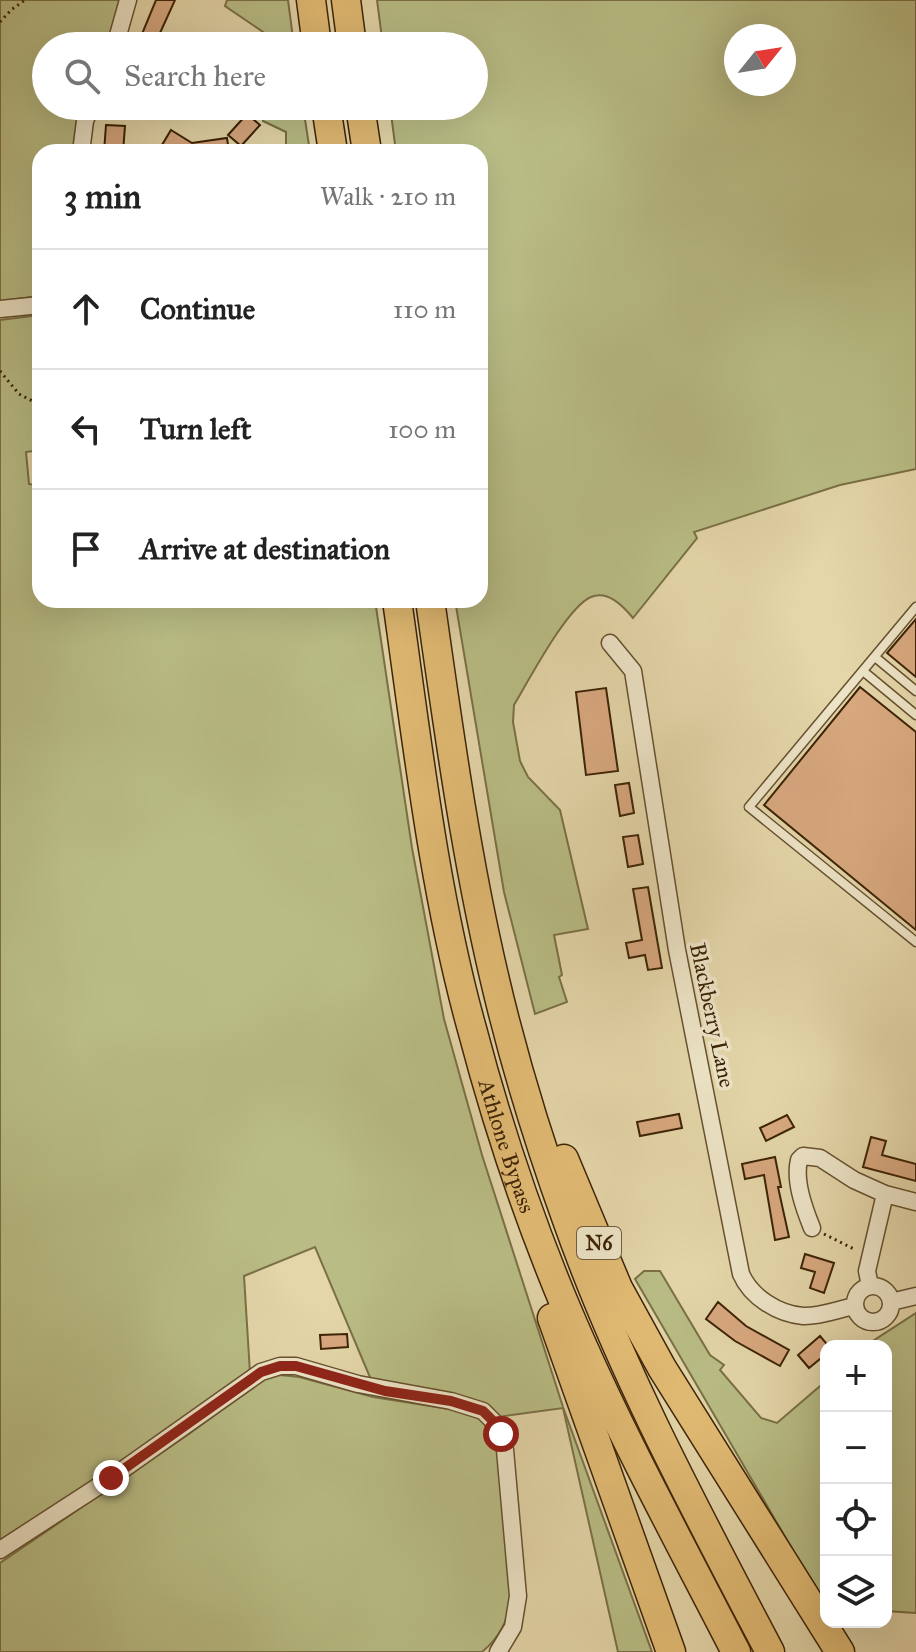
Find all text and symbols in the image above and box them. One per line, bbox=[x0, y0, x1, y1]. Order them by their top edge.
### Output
north arrow bbox=[724, 24, 796, 96]
search box bbox=[32, 32, 488, 120]
icon: search bbox=[60, 54, 104, 98]
text: Search here bbox=[124, 58, 266, 94]
text: 3 min bbox=[64, 176, 141, 217]
text: Walk · 210 m bbox=[320, 180, 456, 212]
icon: ahead bbox=[64, 287, 108, 331]
text: Continue bbox=[140, 291, 255, 327]
text: 110 m bbox=[393, 293, 456, 325]
icon: left bbox=[64, 407, 108, 451]
text: Turn left bbox=[140, 411, 251, 447]
text: 100 m bbox=[388, 413, 456, 445]
icon: arrive bbox=[64, 527, 108, 571]
text: Arrive at destination bbox=[140, 531, 390, 567]
street label: Blackberry Lane bbox=[684, 940, 741, 1090]
street label: Athlone Bypass bbox=[472, 1075, 541, 1217]
road number: N6 bbox=[577, 1227, 621, 1259]
map controls bbox=[820, 1340, 892, 1628]
button: + bbox=[820, 1340, 892, 1412]
button: − bbox=[820, 1412, 892, 1484]
route start bbox=[483, 1416, 519, 1452]
route end bbox=[93, 1460, 129, 1496]
button: locate bbox=[820, 1484, 892, 1556]
button: layers bbox=[820, 1556, 892, 1628]

